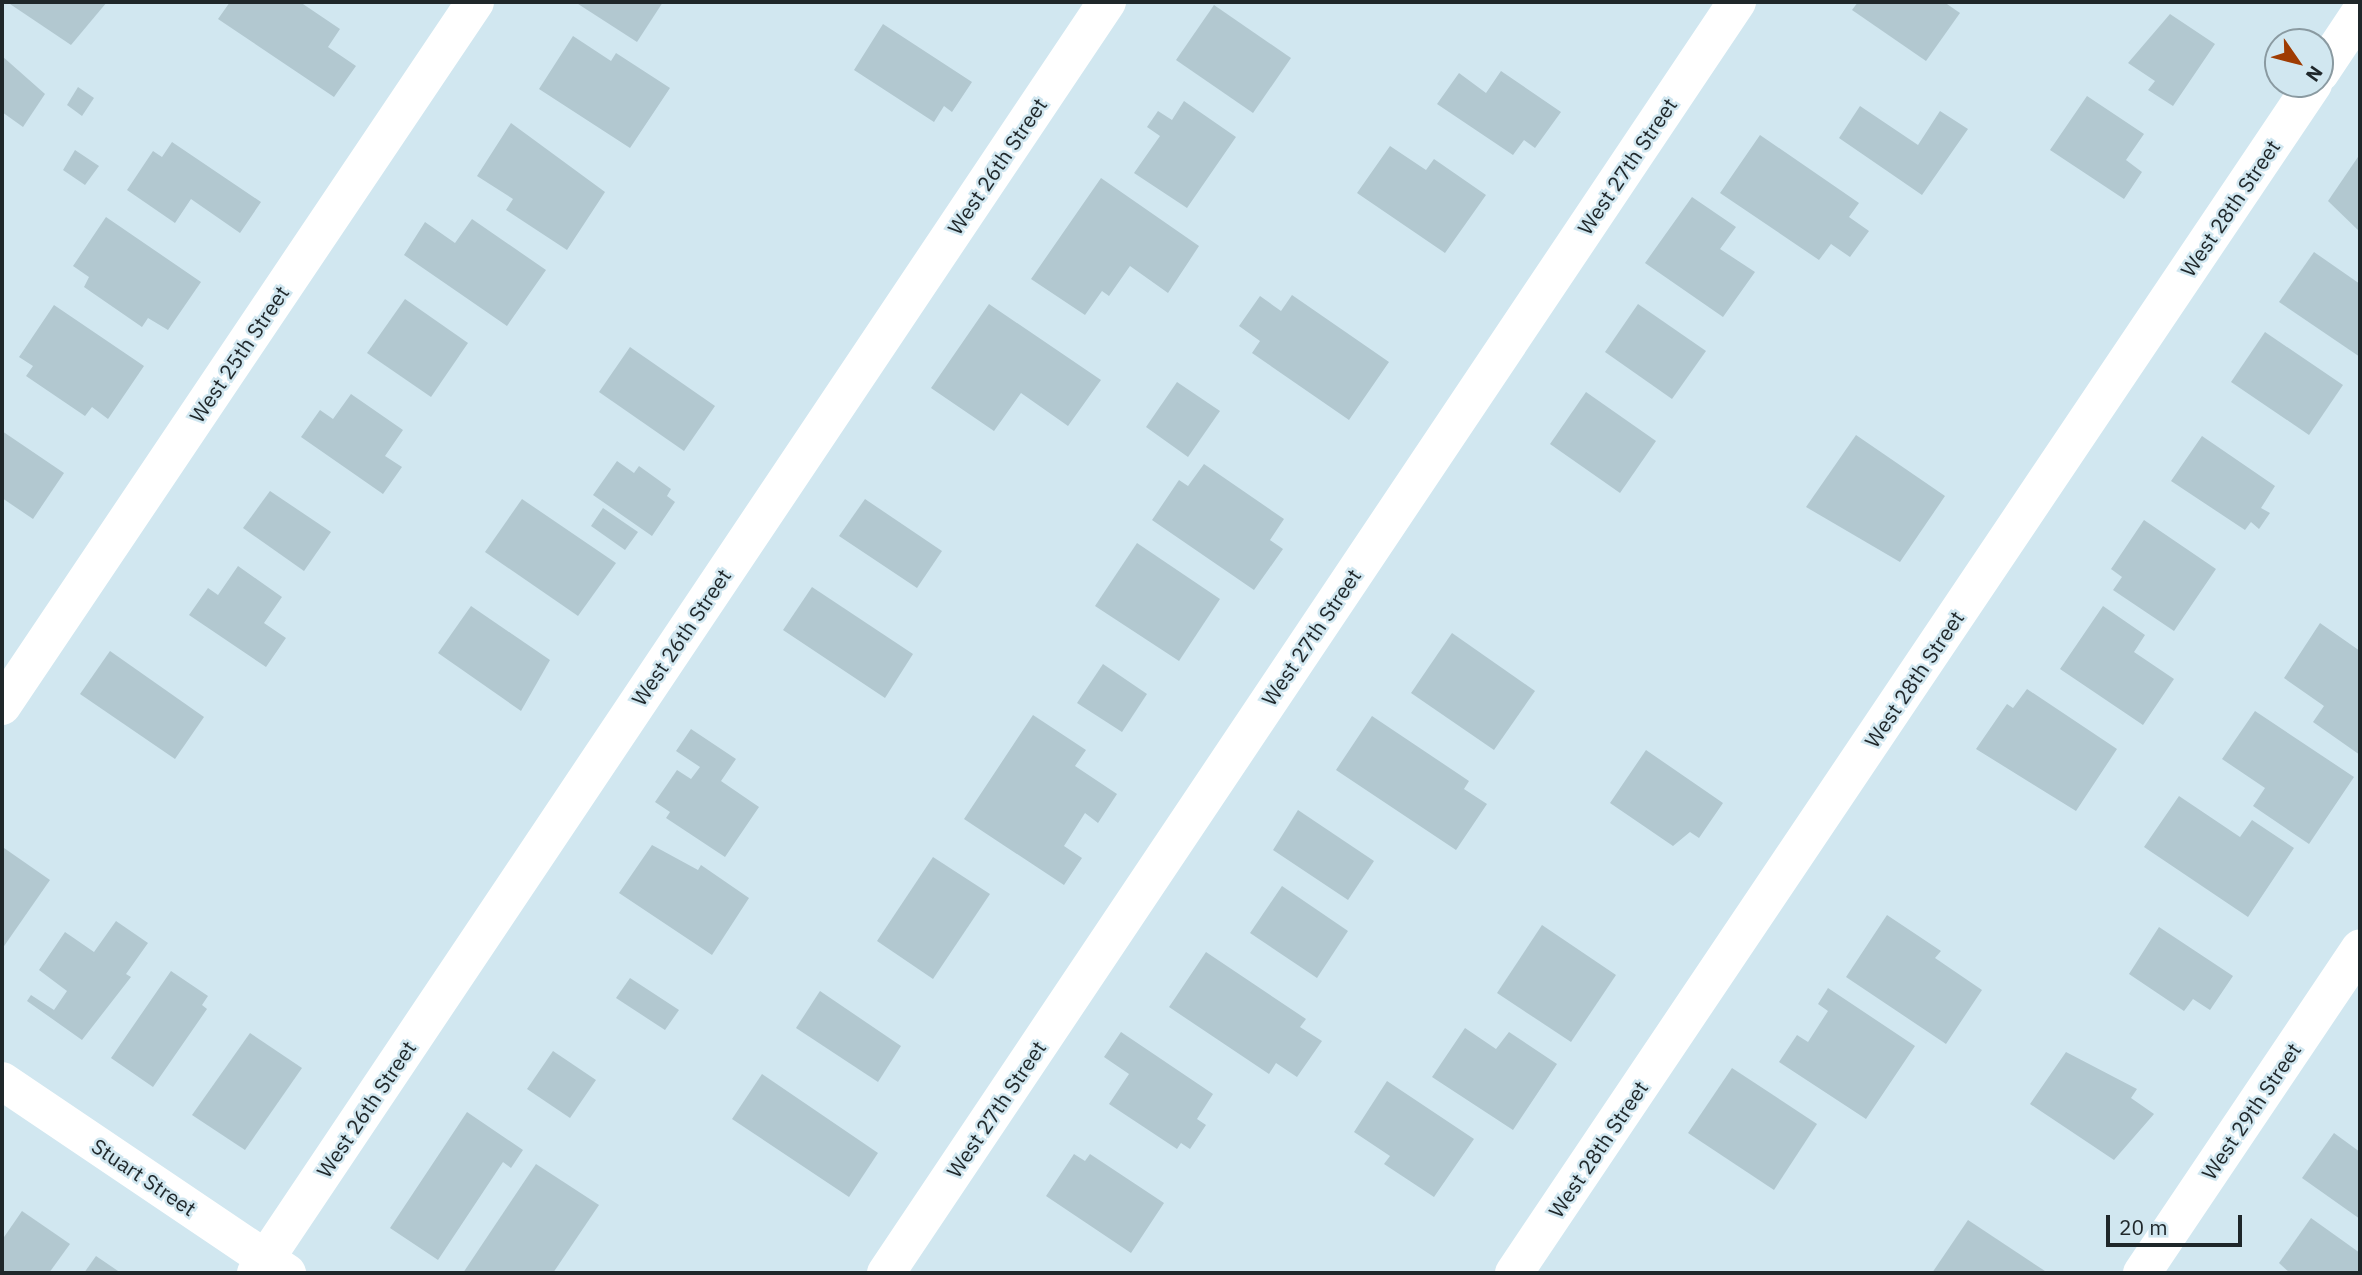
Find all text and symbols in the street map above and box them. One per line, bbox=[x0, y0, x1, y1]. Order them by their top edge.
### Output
north arrow bbox=[2264, 28, 2334, 98]
text: N bbox=[2301, 61, 2328, 86]
street label: West 26th Street bbox=[942, 93, 1052, 239]
street label: West 27th Street bbox=[1572, 93, 1682, 239]
street label: West 28th Street bbox=[2175, 135, 2285, 281]
street label: West 25th Street bbox=[184, 281, 294, 427]
street label: West 26th Street bbox=[626, 564, 736, 710]
street label: West 27th Street bbox=[1256, 564, 1366, 710]
street label: West 28th Street bbox=[1859, 606, 1969, 752]
street label: West 26th Street bbox=[311, 1036, 421, 1182]
street label: West 27th Street bbox=[941, 1036, 1051, 1182]
street label: West 29th Street bbox=[2196, 1038, 2306, 1184]
street label: West 28th Street bbox=[1543, 1076, 1653, 1222]
street label: Stuart Street bbox=[87, 1133, 201, 1221]
scale bar bbox=[2110, 1202, 2246, 1246]
text: 20 m bbox=[2119, 1213, 2168, 1241]

